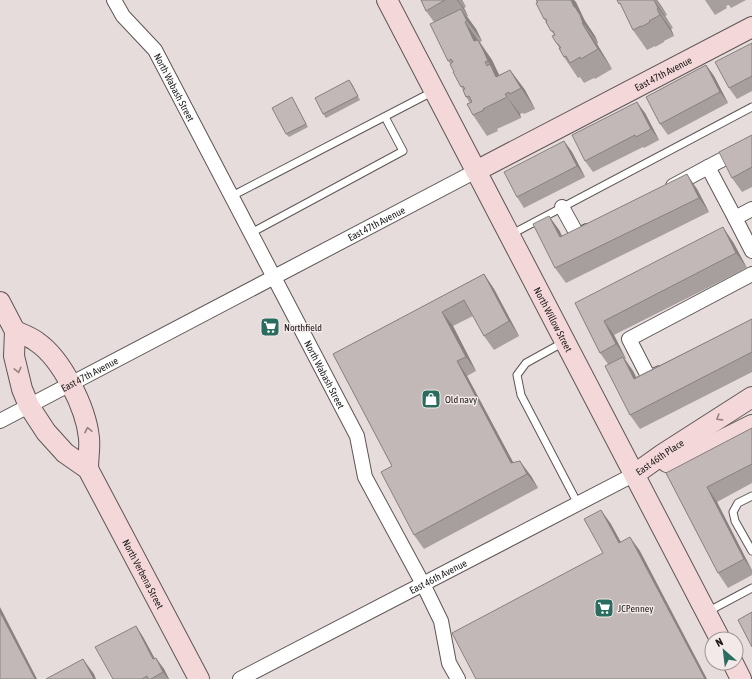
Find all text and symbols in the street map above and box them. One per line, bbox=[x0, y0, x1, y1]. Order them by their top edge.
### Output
street label: North Wabash Street bbox=[152, 51, 196, 123]
street label: East 47th Avenue bbox=[633, 54, 694, 93]
street label: East 47th Avenue bbox=[346, 204, 407, 243]
street label: North Willow Street bbox=[532, 285, 574, 354]
supermarket icon: Northfield bbox=[259, 316, 281, 338]
place label: Northfield bbox=[284, 322, 322, 333]
street label: North Wabash Street bbox=[302, 339, 347, 411]
street label: East 47th Avenue bbox=[59, 355, 120, 394]
one-way arrow bbox=[13, 366, 21, 373]
shop icon: Old navy bbox=[420, 388, 442, 410]
place label: Old navy bbox=[445, 394, 477, 405]
one-way arrow bbox=[716, 413, 723, 420]
one-way arrow bbox=[84, 427, 92, 433]
street label: East 46th Place bbox=[634, 437, 686, 478]
street label: North Verbena Street bbox=[120, 538, 166, 611]
street label: East 46th Avenue bbox=[408, 557, 469, 596]
supermarket icon: JCPenney bbox=[593, 597, 615, 619]
place label: JCPenney bbox=[618, 603, 653, 614]
north arrow bbox=[704, 631, 744, 671]
text: N bbox=[714, 635, 725, 649]

